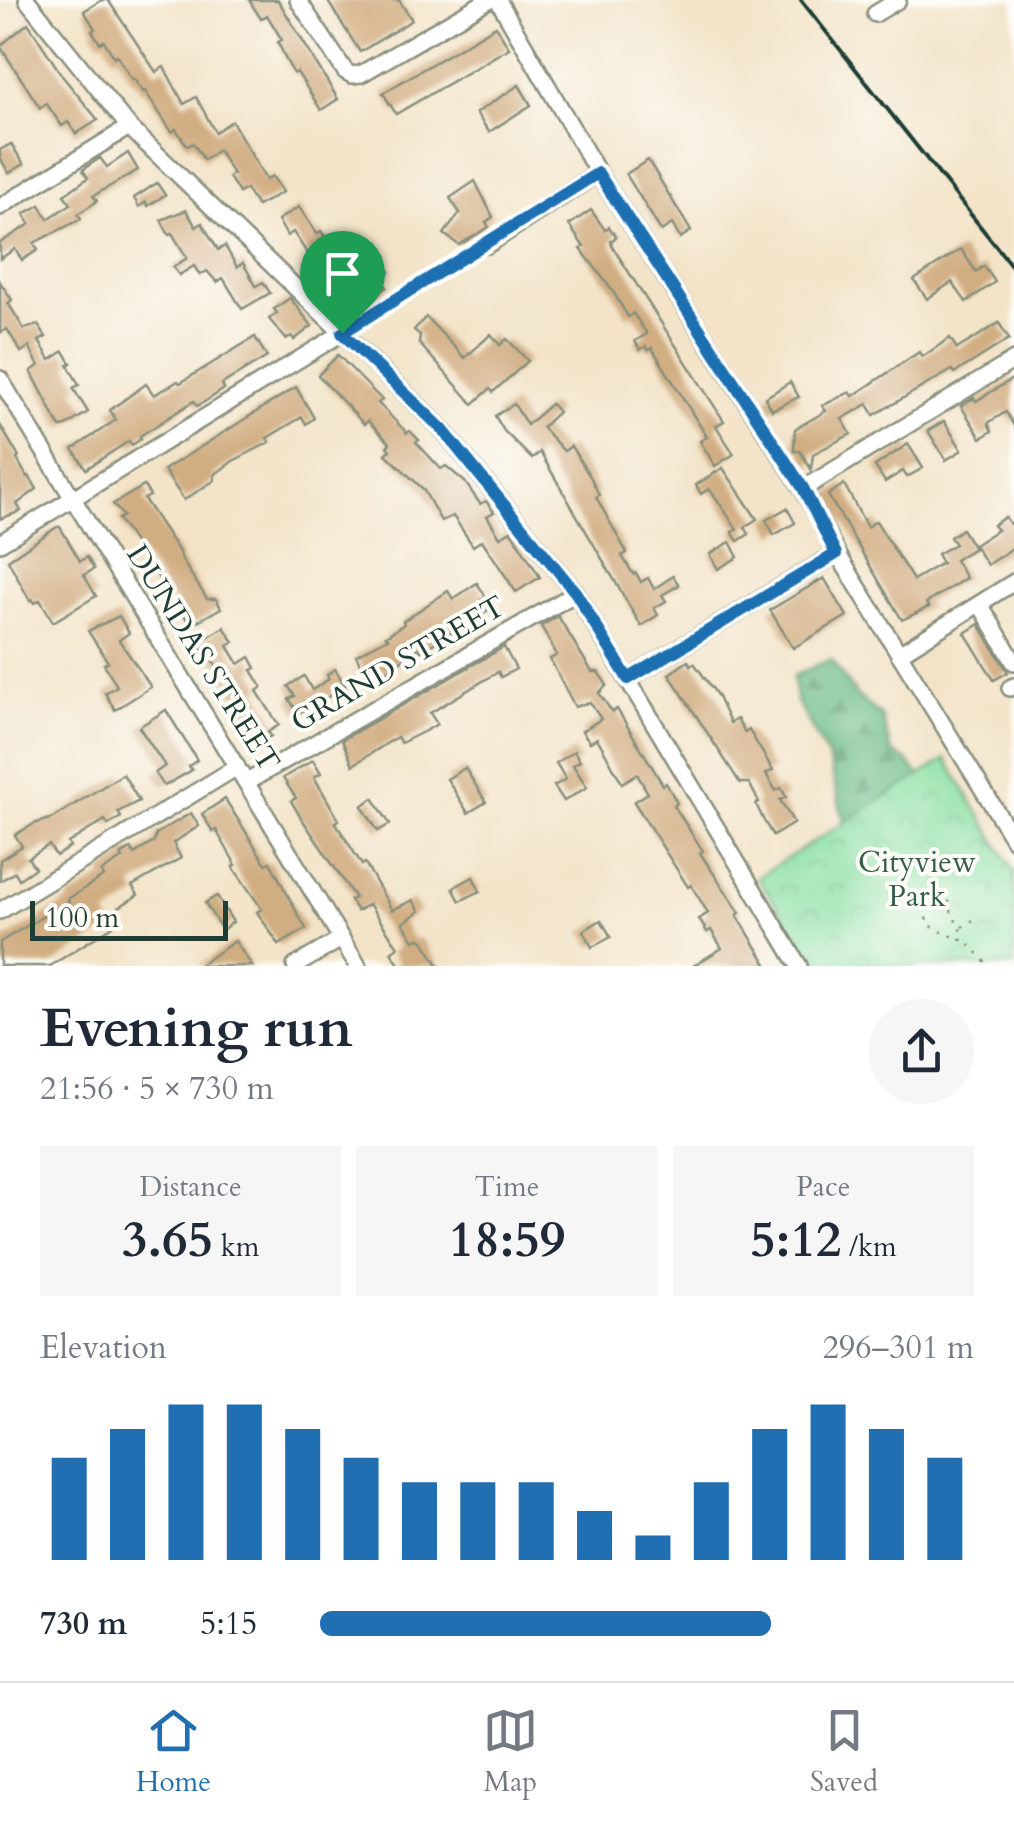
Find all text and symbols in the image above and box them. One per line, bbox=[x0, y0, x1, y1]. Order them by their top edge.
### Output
pin bbox=[300, 231, 385, 334]
icon: arrive bbox=[315, 246, 370, 301]
street label: DUNDAS STREET bbox=[117, 537, 289, 779]
street label: GRAND STREET bbox=[284, 586, 512, 742]
park label: Cityview Park bbox=[858, 842, 976, 917]
scale bar bbox=[30, 896, 228, 940]
text: 100 m bbox=[45, 899, 119, 937]
text: Evening run bbox=[40, 992, 353, 1066]
button: share bbox=[869, 999, 974, 1104]
text: 21:56 · 5 × 730 m bbox=[40, 1067, 274, 1111]
text: Distance bbox=[139, 1168, 242, 1206]
text: Time bbox=[475, 1168, 539, 1206]
text: Pace bbox=[796, 1168, 850, 1206]
text: 3.65 bbox=[122, 1206, 213, 1274]
text: 18:59 bbox=[449, 1206, 565, 1274]
text: 5:12 bbox=[750, 1206, 841, 1274]
text: km bbox=[213, 1228, 259, 1266]
text: /km bbox=[841, 1228, 897, 1266]
text: Elevation bbox=[40, 1326, 167, 1370]
text: 296–301 m bbox=[822, 1326, 974, 1370]
text: 730 m bbox=[40, 1602, 127, 1646]
text: 5:15 bbox=[200, 1602, 257, 1646]
tab: Home bbox=[136, 1703, 211, 1801]
tab: Map bbox=[483, 1703, 538, 1801]
tab: Saved bbox=[810, 1703, 878, 1801]

